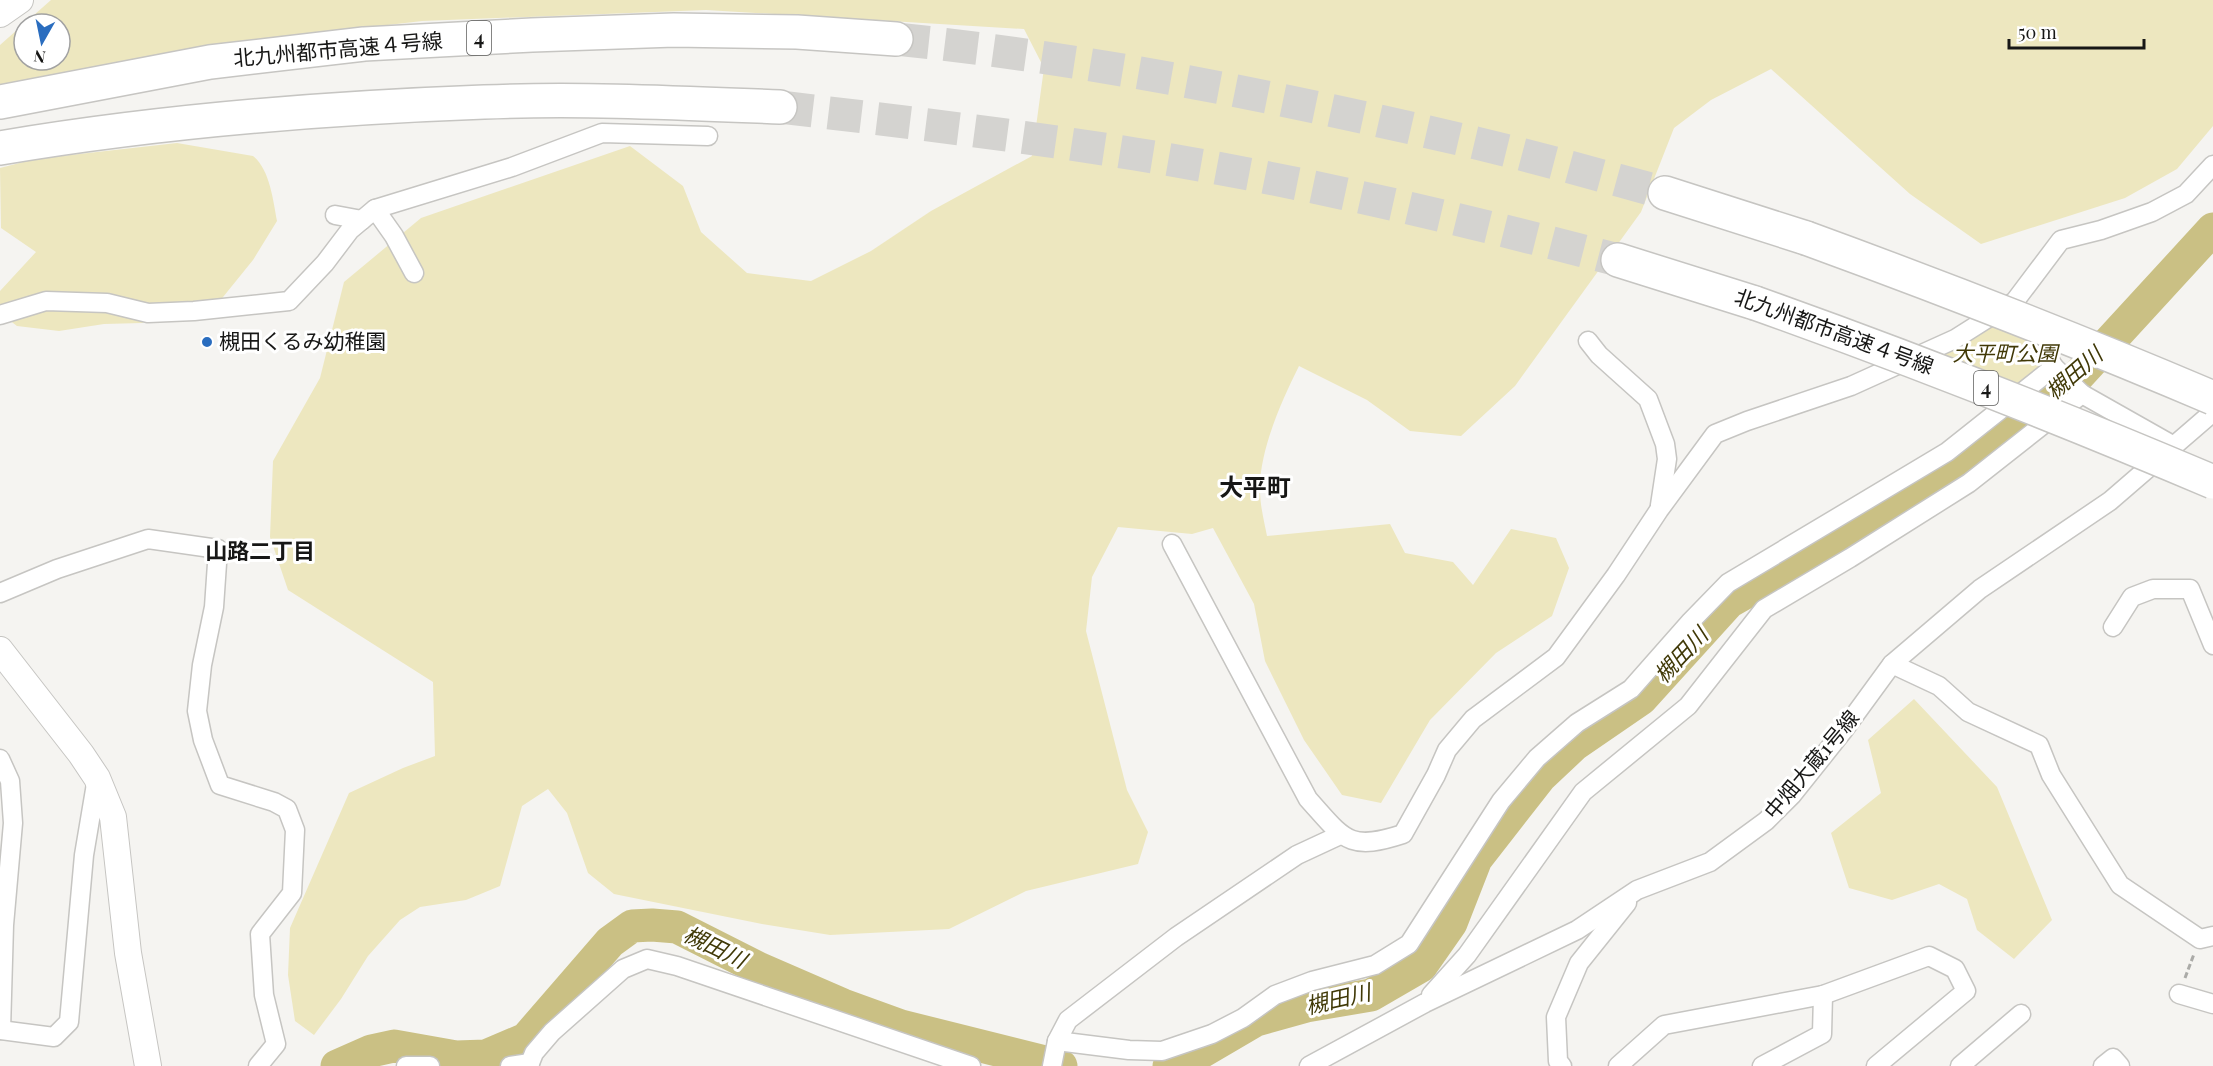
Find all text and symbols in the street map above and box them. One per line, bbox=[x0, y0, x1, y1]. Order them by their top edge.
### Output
north arrow bbox=[12, 12, 72, 72]
scale bar bbox=[2009, 12, 2144, 50]
text: 50 m bbox=[2018, 20, 2057, 44]
road number: 4 bbox=[467, 21, 491, 55]
street label: 北九州都市高速４号線 bbox=[232, 25, 444, 71]
text: N bbox=[32, 46, 47, 69]
street label: 北九州都市高速４号線 bbox=[1731, 281, 1938, 379]
place label: 槻田くるみ幼稚園 bbox=[219, 326, 387, 354]
marker: 槻田くるみ幼稚園 bbox=[200, 335, 214, 349]
park label: 大平町公園 bbox=[1953, 338, 2060, 366]
water label: 槻田川 bbox=[2039, 338, 2110, 405]
road number: 4 bbox=[1974, 371, 1998, 405]
district label: 大平町 bbox=[1219, 470, 1291, 502]
district label: 山路二丁目 bbox=[205, 535, 315, 565]
water label: 槻田川 bbox=[1647, 618, 1715, 689]
street label: 中畑大蔵1号線 bbox=[1757, 703, 1864, 824]
water label: 槻田川 bbox=[679, 918, 753, 975]
water label: 槻田川 bbox=[1302, 976, 1375, 1020]

